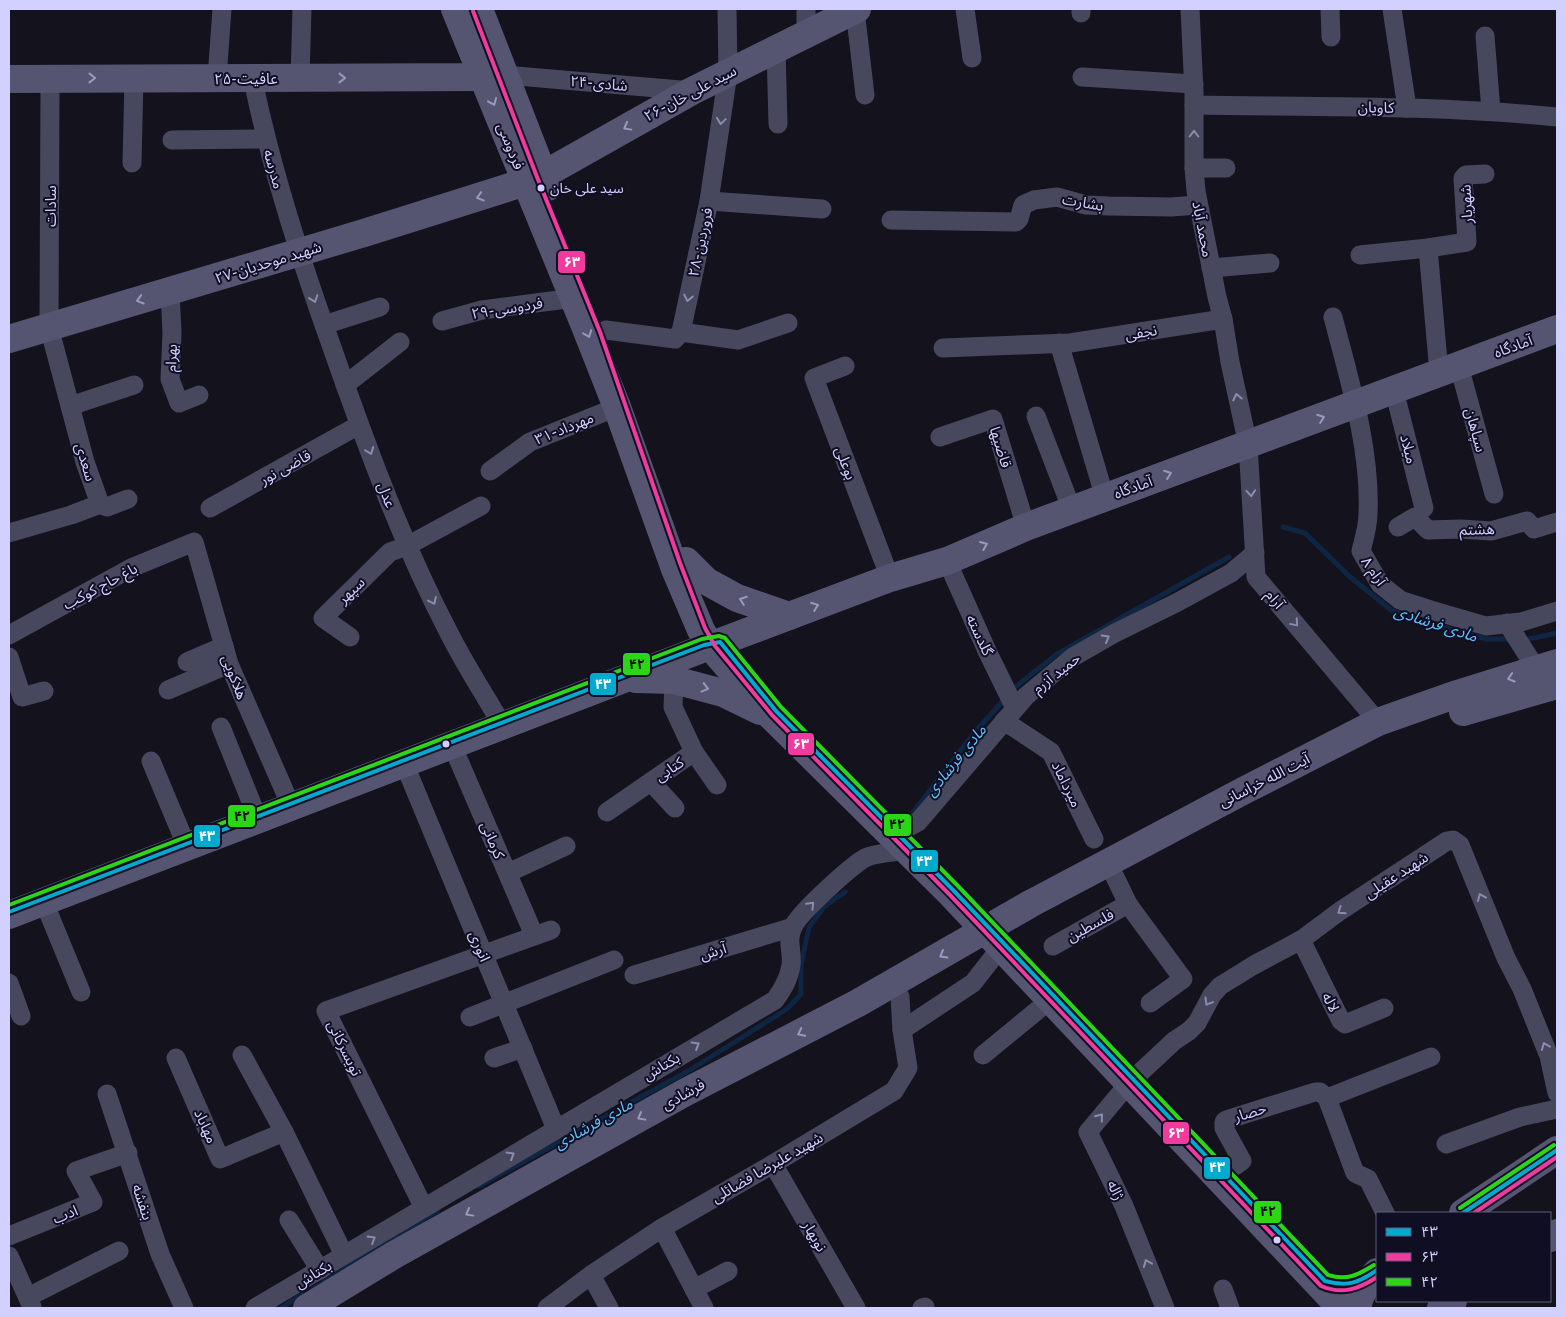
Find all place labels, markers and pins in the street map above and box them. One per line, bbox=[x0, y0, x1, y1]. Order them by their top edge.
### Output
place label: سید علی خان bbox=[550, 179, 624, 197]
marker: سید علی خان bbox=[536, 183, 546, 193]
unlabelled marker bbox=[441, 739, 451, 749]
unlabelled marker bbox=[1272, 1235, 1282, 1245]

